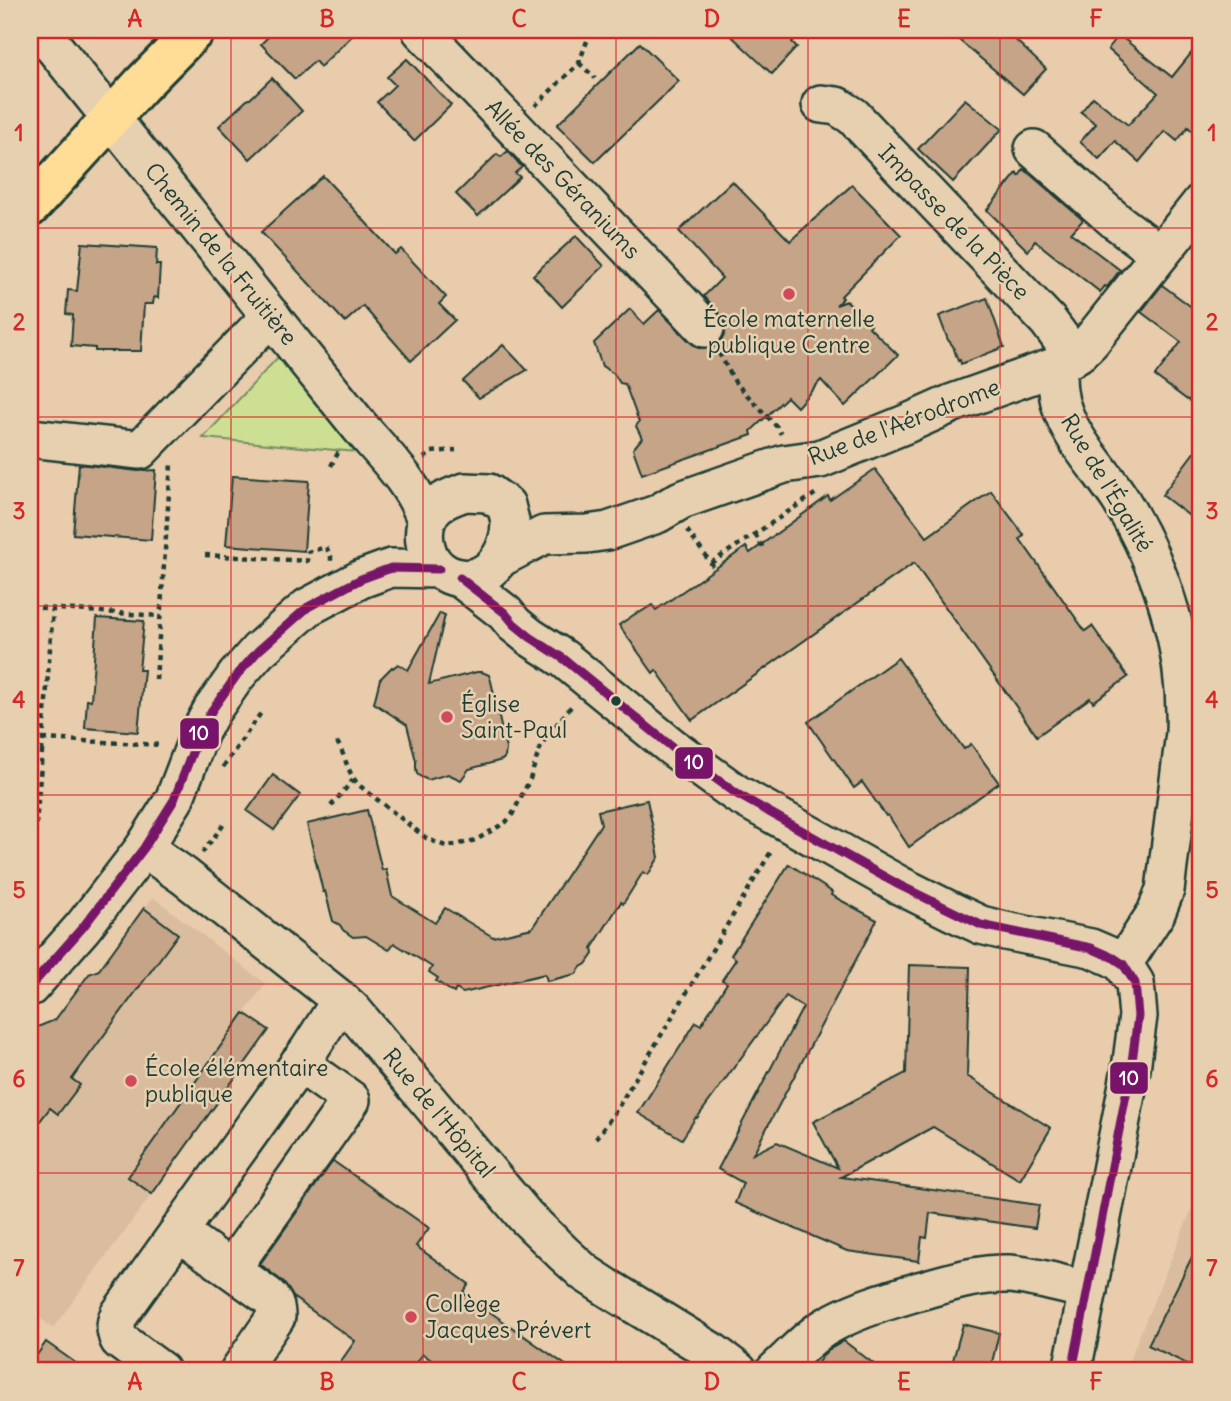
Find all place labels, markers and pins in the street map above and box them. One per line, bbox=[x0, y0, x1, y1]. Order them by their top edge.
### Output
marker: École maternelle publique Centre bbox=[781, 286, 797, 302]
place label: École maternelle publique Centre bbox=[703, 304, 875, 359]
place label: Église Saint-Paul bbox=[461, 689, 567, 744]
unlabelled marker bbox=[609, 694, 623, 708]
marker: Église Saint-Paul bbox=[439, 709, 455, 725]
place label: École élémentaire publique bbox=[145, 1053, 328, 1108]
marker: École élémentaire publique bbox=[123, 1073, 139, 1089]
place label: Collège Jacques Prévert bbox=[425, 1289, 591, 1344]
marker: Collège Jacques Prévert bbox=[403, 1309, 419, 1325]

